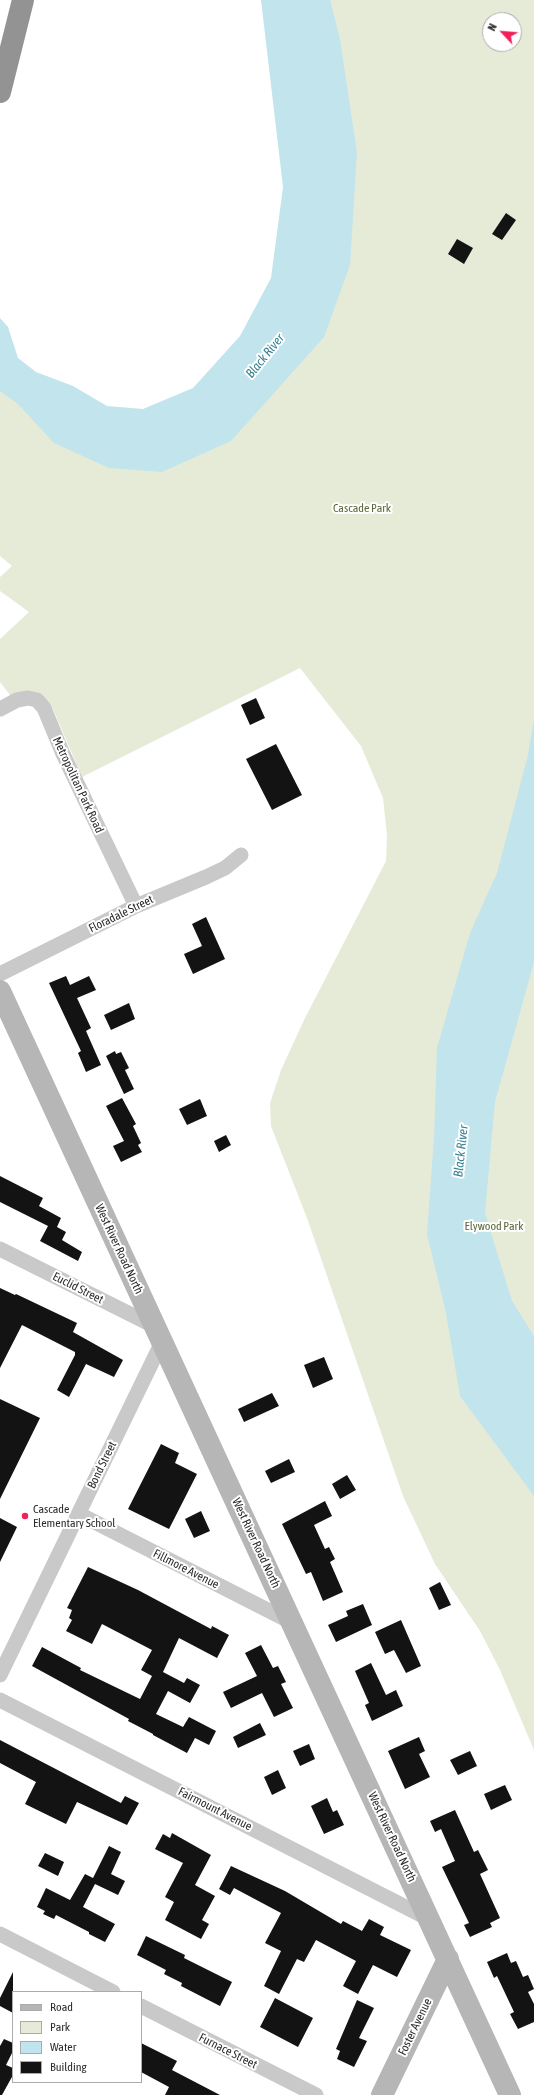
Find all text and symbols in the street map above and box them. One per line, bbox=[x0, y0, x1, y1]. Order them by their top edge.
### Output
north arrow bbox=[482, 12, 522, 52]
text: N bbox=[485, 22, 499, 33]
water label: Black River bbox=[243, 331, 287, 381]
park label: Cascade Park bbox=[333, 501, 391, 515]
street label: Metropolitan Park Road bbox=[49, 735, 107, 835]
street label: Floradale Street bbox=[86, 892, 156, 936]
water label: Black River bbox=[451, 1124, 471, 1178]
street label: West River Road North bbox=[92, 1202, 146, 1296]
park label: Elywood Park bbox=[465, 1219, 523, 1233]
street label: Euclid Street bbox=[50, 1269, 106, 1307]
street label: Bond Street bbox=[84, 1439, 120, 1491]
street label: West River Road North bbox=[229, 1496, 283, 1590]
place label: Cascade Elementary School bbox=[33, 1502, 115, 1530]
marker: Cascade Elementary School bbox=[20, 1511, 30, 1521]
street label: Fillmore Avenue bbox=[151, 1546, 221, 1592]
street label: Fairmount Avenue bbox=[176, 1784, 254, 1834]
street label: West River Road North bbox=[365, 1790, 419, 1884]
legend bbox=[12, 1991, 142, 2083]
street label: Foster Avenue bbox=[395, 1996, 435, 2058]
text: Road bbox=[50, 2000, 73, 2014]
text: Park bbox=[50, 2020, 70, 2034]
street label: Furnace Street bbox=[197, 2030, 259, 2072]
text: Water bbox=[50, 2040, 76, 2054]
text: Building bbox=[50, 2060, 87, 2074]

